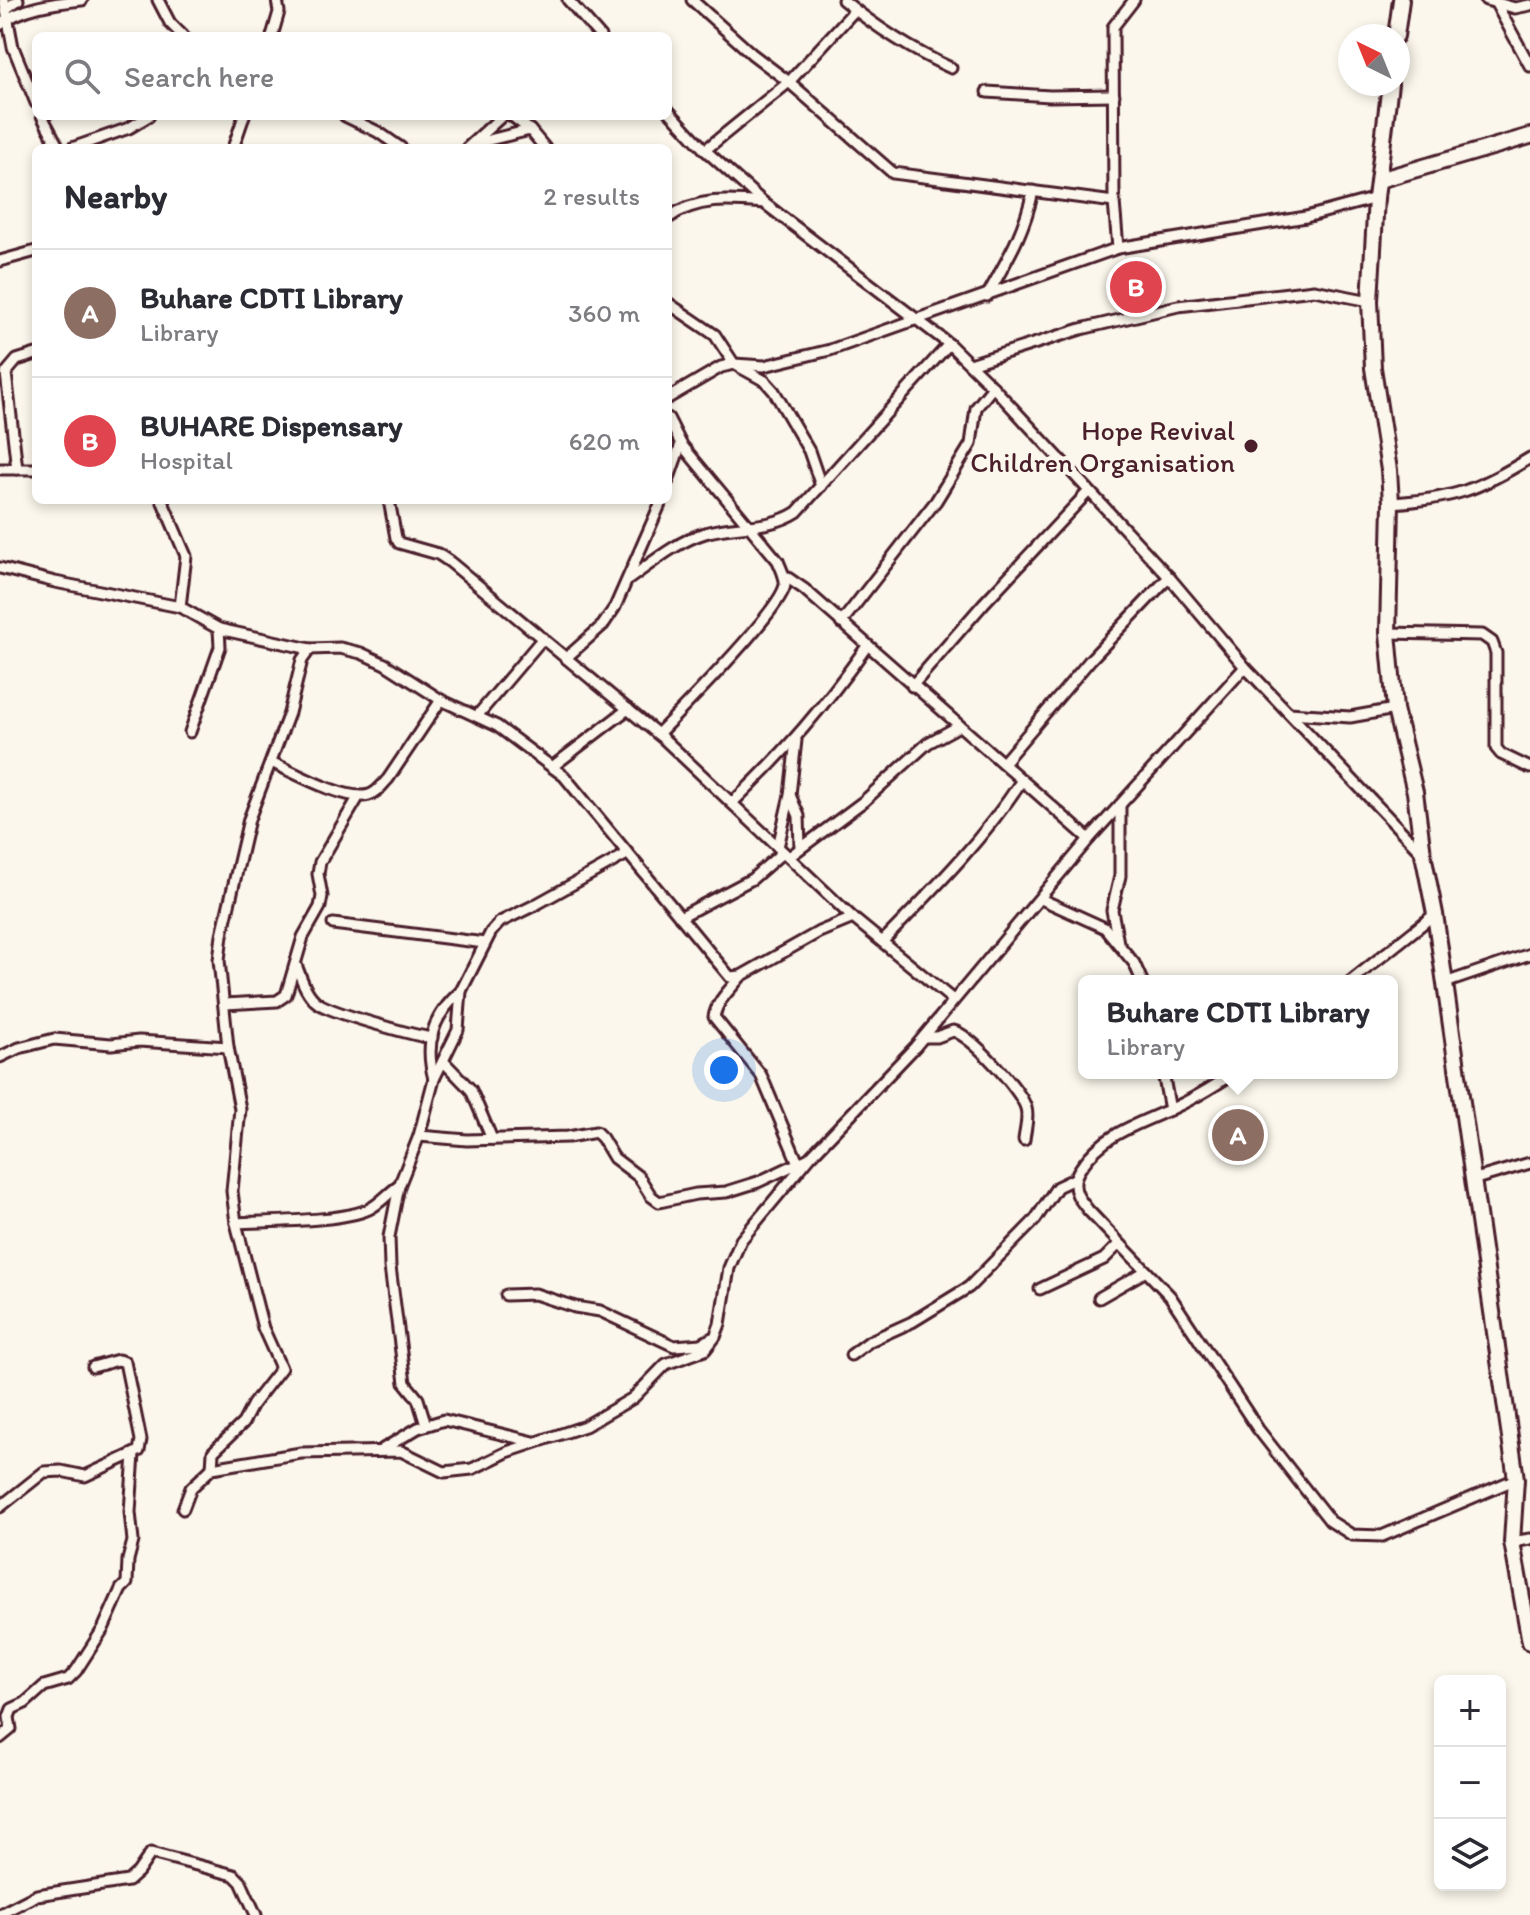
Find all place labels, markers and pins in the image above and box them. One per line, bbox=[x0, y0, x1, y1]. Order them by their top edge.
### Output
pin: B bbox=[1110, 257, 1162, 317]
place label: Hope Revival Children Organisation bbox=[970, 413, 1235, 479]
marker: Hope Revival Children Organisation bbox=[1242, 437, 1260, 455]
pin: A bbox=[1212, 1105, 1264, 1165]

